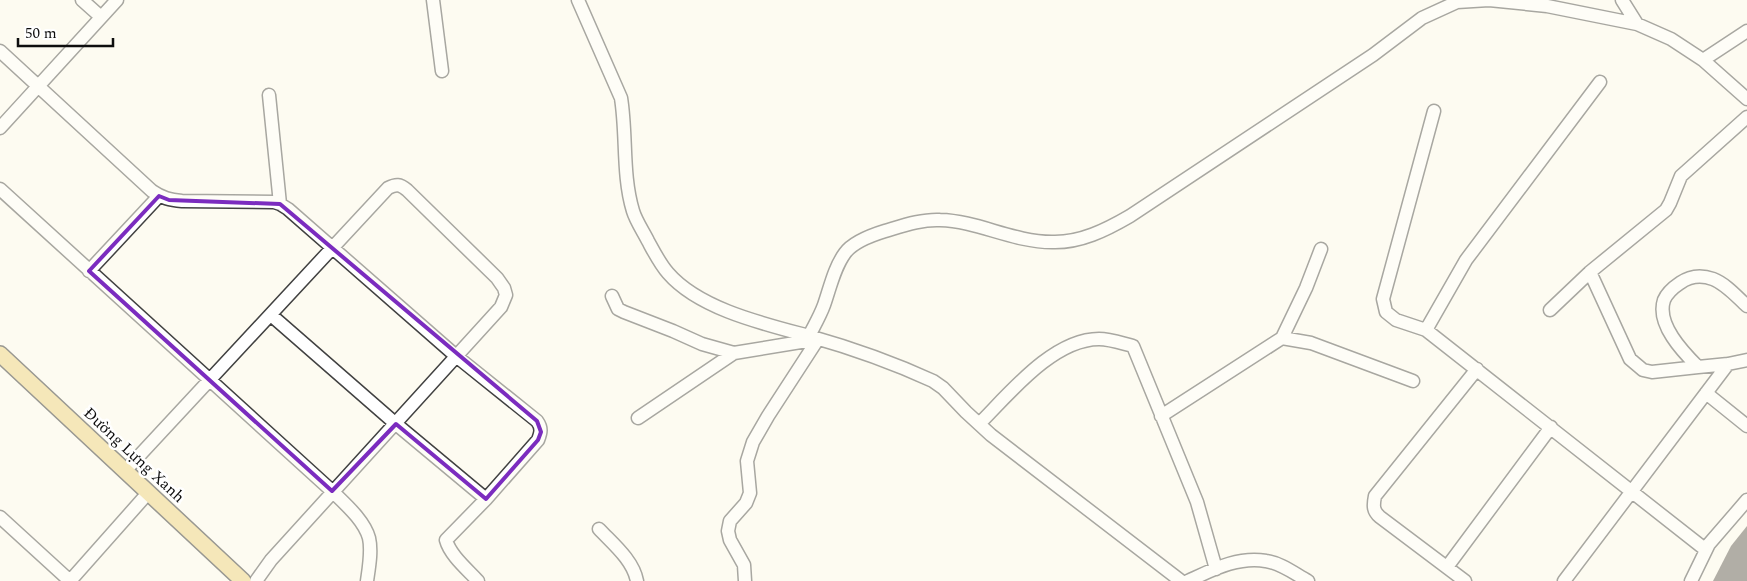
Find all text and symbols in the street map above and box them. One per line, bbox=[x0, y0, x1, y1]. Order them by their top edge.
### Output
scale bar bbox=[18, 15, 112, 47]
text: 50 m bbox=[25, 22, 57, 45]
street label: Đường Lựng Xanh bbox=[78, 402, 190, 508]

